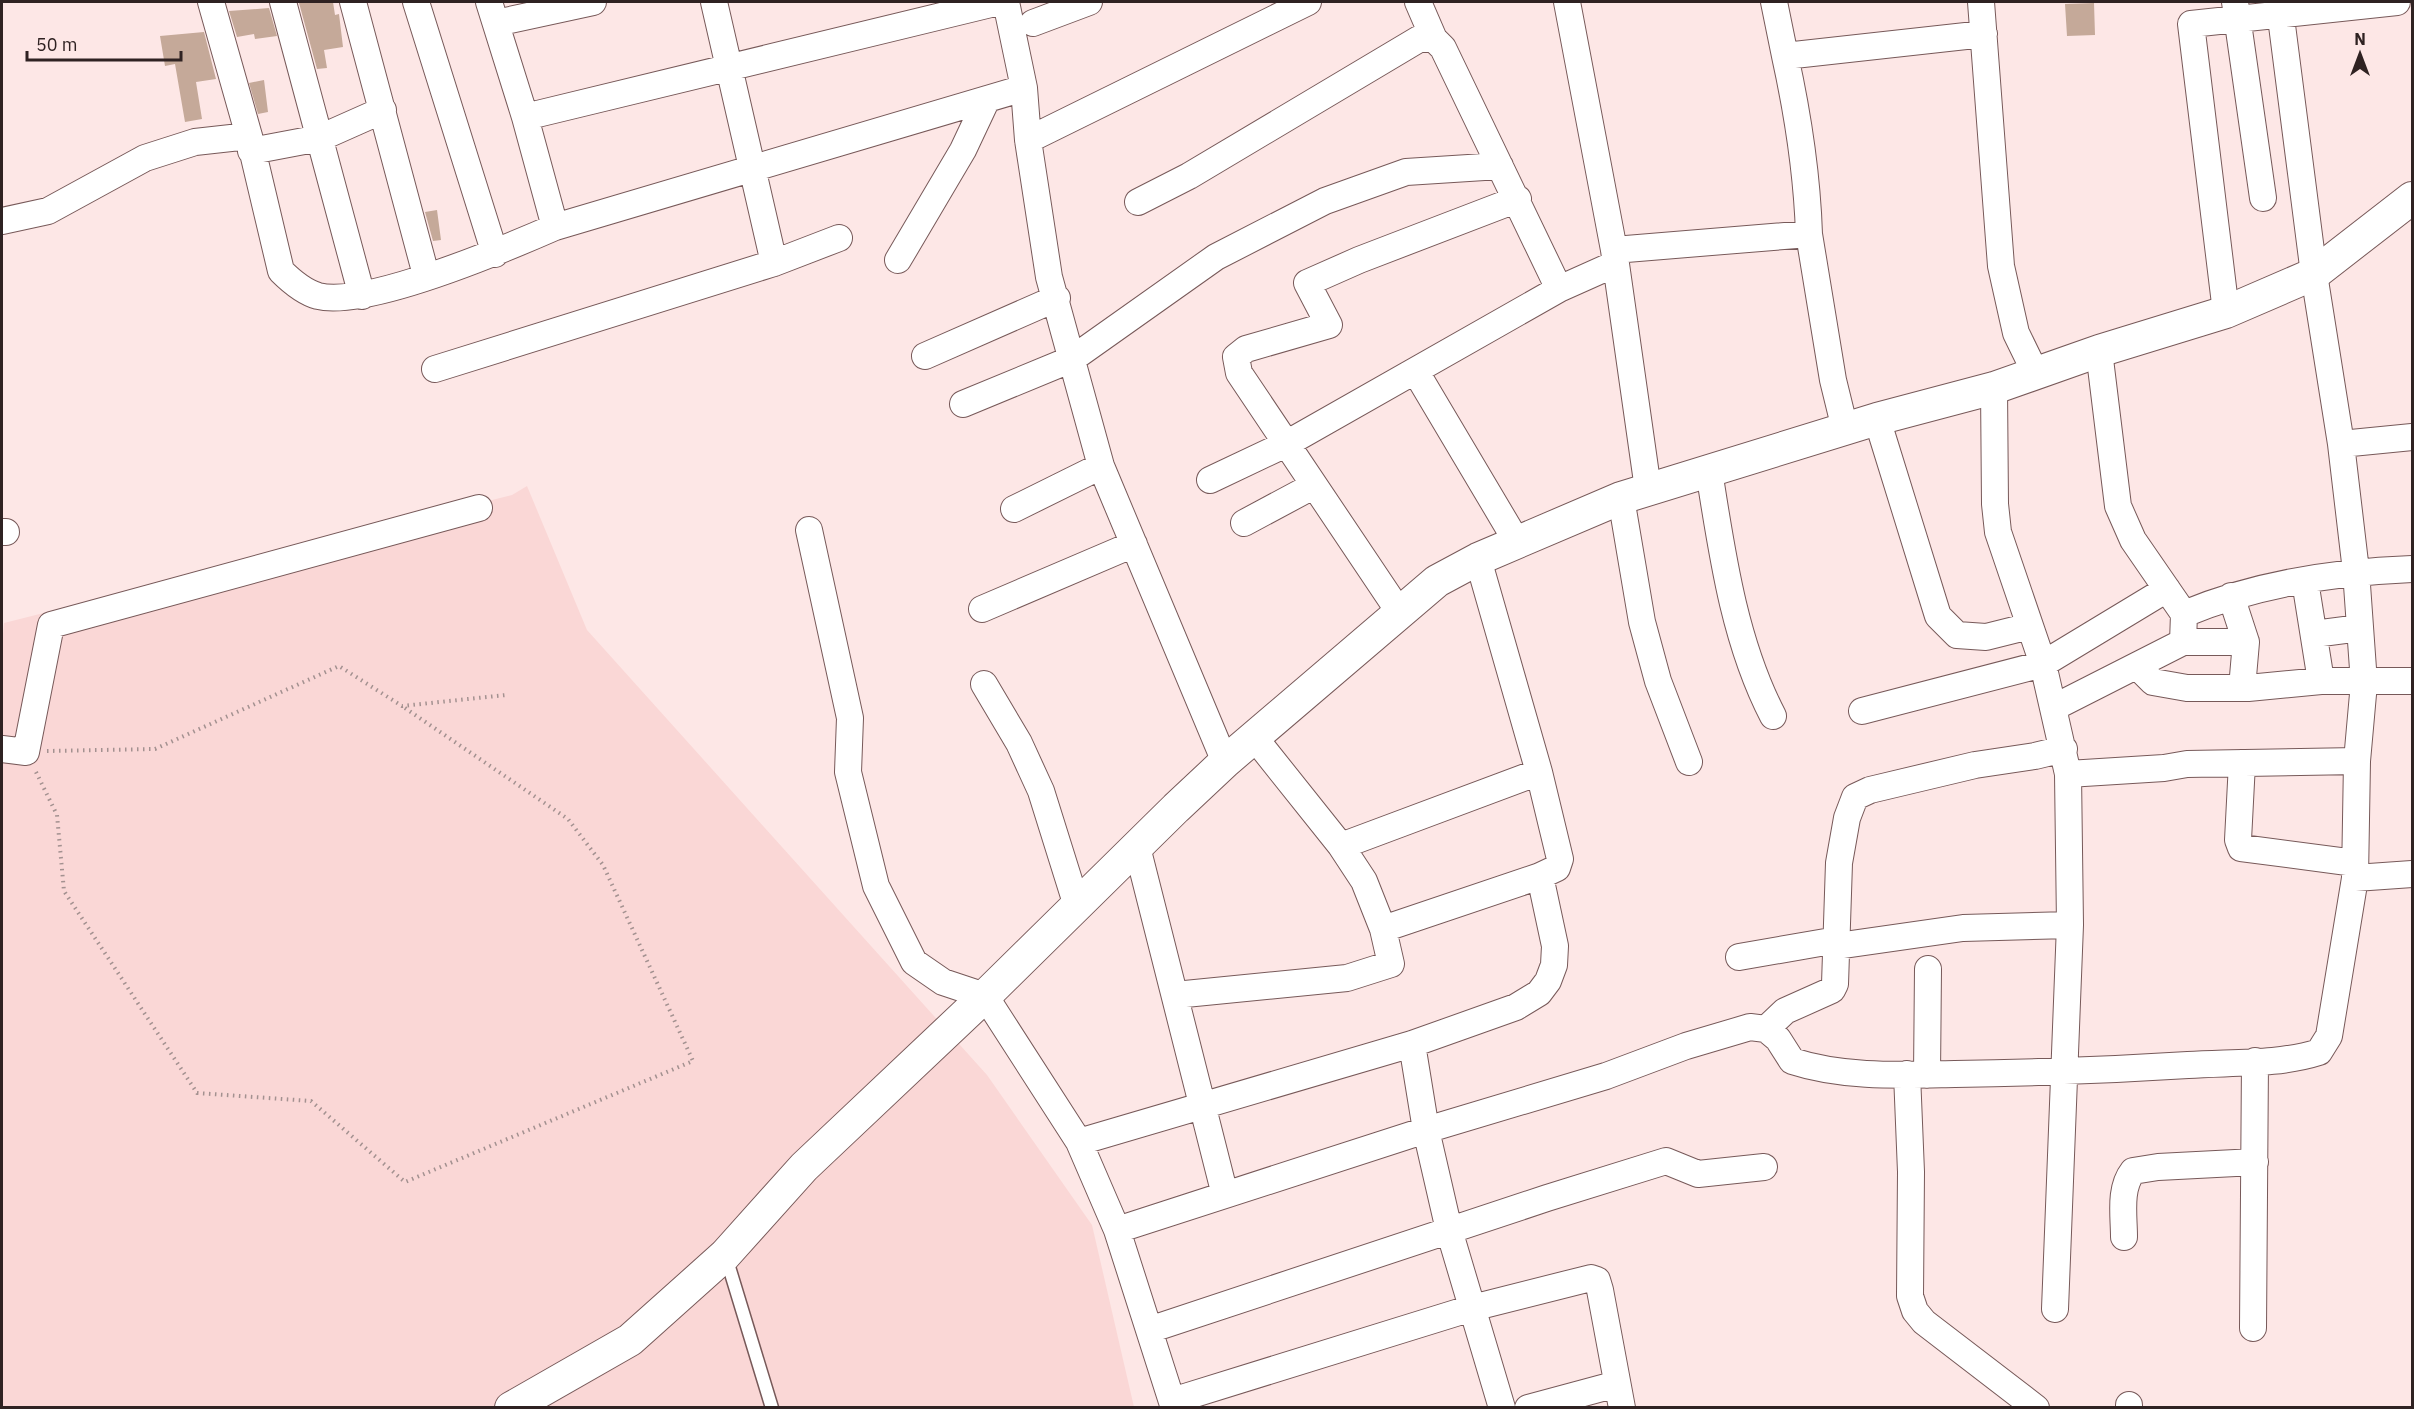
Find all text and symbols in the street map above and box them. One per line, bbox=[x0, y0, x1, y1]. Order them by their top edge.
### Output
scale bar bbox=[27, 24, 182, 62]
north arrow bbox=[2330, 24, 2390, 84]
text: N bbox=[2354, 29, 2366, 49]
text: 50 m bbox=[36, 33, 78, 56]

